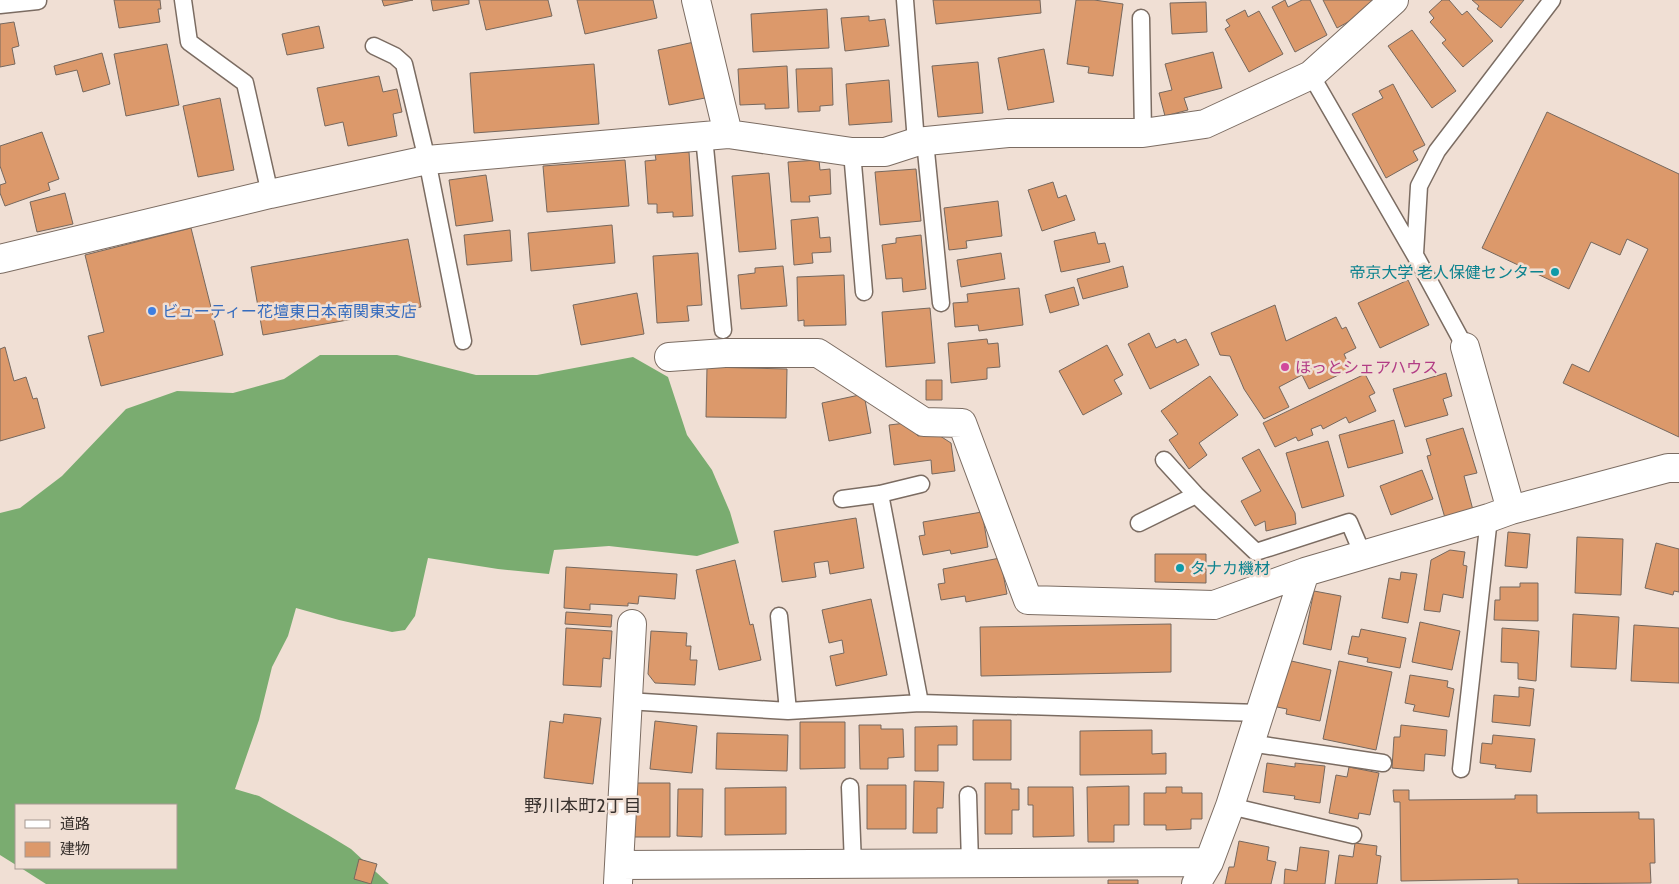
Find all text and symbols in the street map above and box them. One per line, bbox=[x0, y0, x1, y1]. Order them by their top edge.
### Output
place label: 帝京大学 老人保健センター bbox=[1349, 263, 1545, 282]
marker: 帝京大学 老人保健センター bbox=[1549, 266, 1561, 278]
place label: ビューティー花壇東日本南関東支店 bbox=[162, 302, 417, 321]
marker: ビューティー花壇東日本南関東支店 bbox=[146, 305, 158, 317]
place label: ほっとシェアハウス bbox=[1295, 358, 1438, 377]
marker: ほっとシェアハウス bbox=[1279, 361, 1291, 373]
place label: タナカ機材 bbox=[1190, 559, 1270, 578]
marker: タナカ機材 bbox=[1174, 562, 1186, 574]
district label: 野川本町2丁目 bbox=[524, 795, 642, 817]
legend bbox=[15, 804, 178, 869]
text: 道路 bbox=[60, 815, 90, 833]
text: 建物 bbox=[60, 840, 90, 858]

